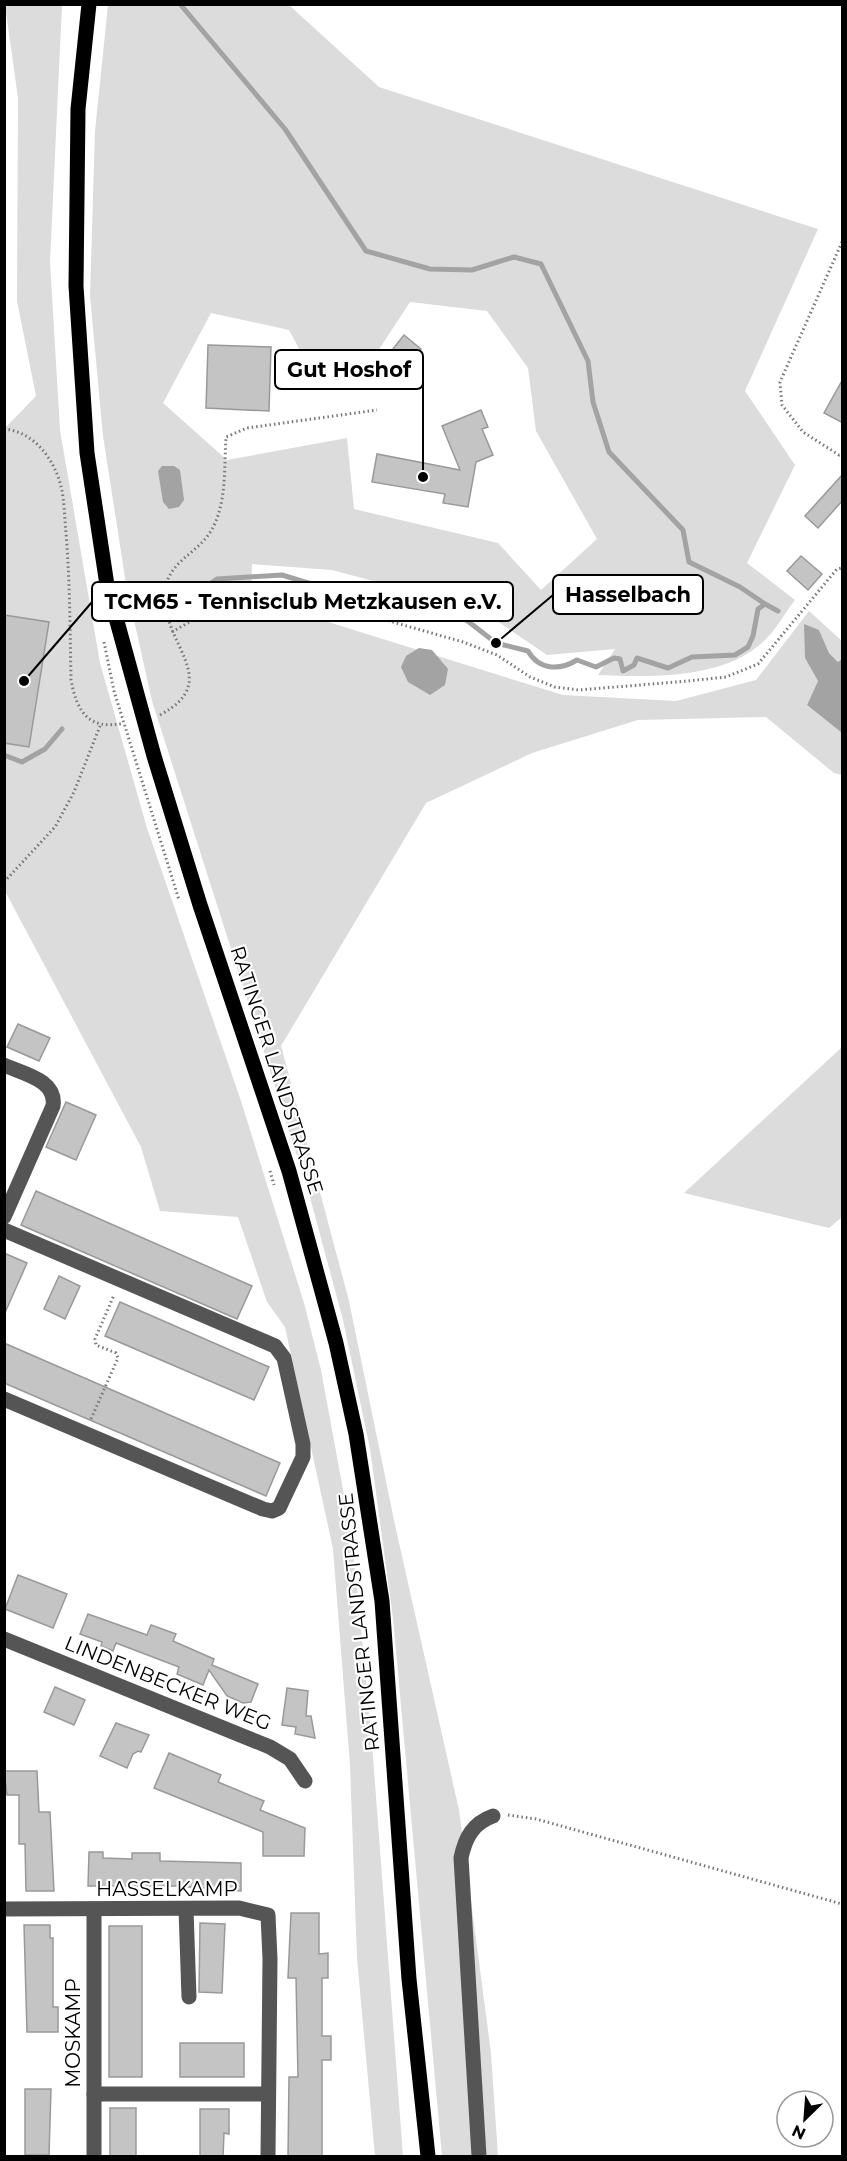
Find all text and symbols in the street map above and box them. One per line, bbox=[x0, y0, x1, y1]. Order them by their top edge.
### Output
callout: Gut Hoshof bbox=[275, 350, 423, 389]
text: Gut Hoshof bbox=[287, 357, 412, 382]
callout: Hasselbach bbox=[553, 575, 703, 614]
callout: TCM65 - Tennisclub Metzkausen e.V. bbox=[92, 582, 513, 621]
text: Hasselbach bbox=[565, 582, 691, 607]
text: TCM65 - Tennisclub Metzkausen e.V. bbox=[105, 589, 501, 614]
street label: RATINGER LANDSTRASSE bbox=[225, 943, 329, 1197]
street label: RATINGER LANDSTRASSE bbox=[333, 1492, 385, 1752]
street label: LINDENBECKER WEG bbox=[61, 1631, 275, 1735]
street label: HASSELKAMP bbox=[96, 1877, 238, 1901]
street label: MOSKAMP bbox=[61, 1978, 85, 2088]
north arrow bbox=[775, 2089, 835, 2149]
text: N bbox=[789, 2121, 809, 2143]

